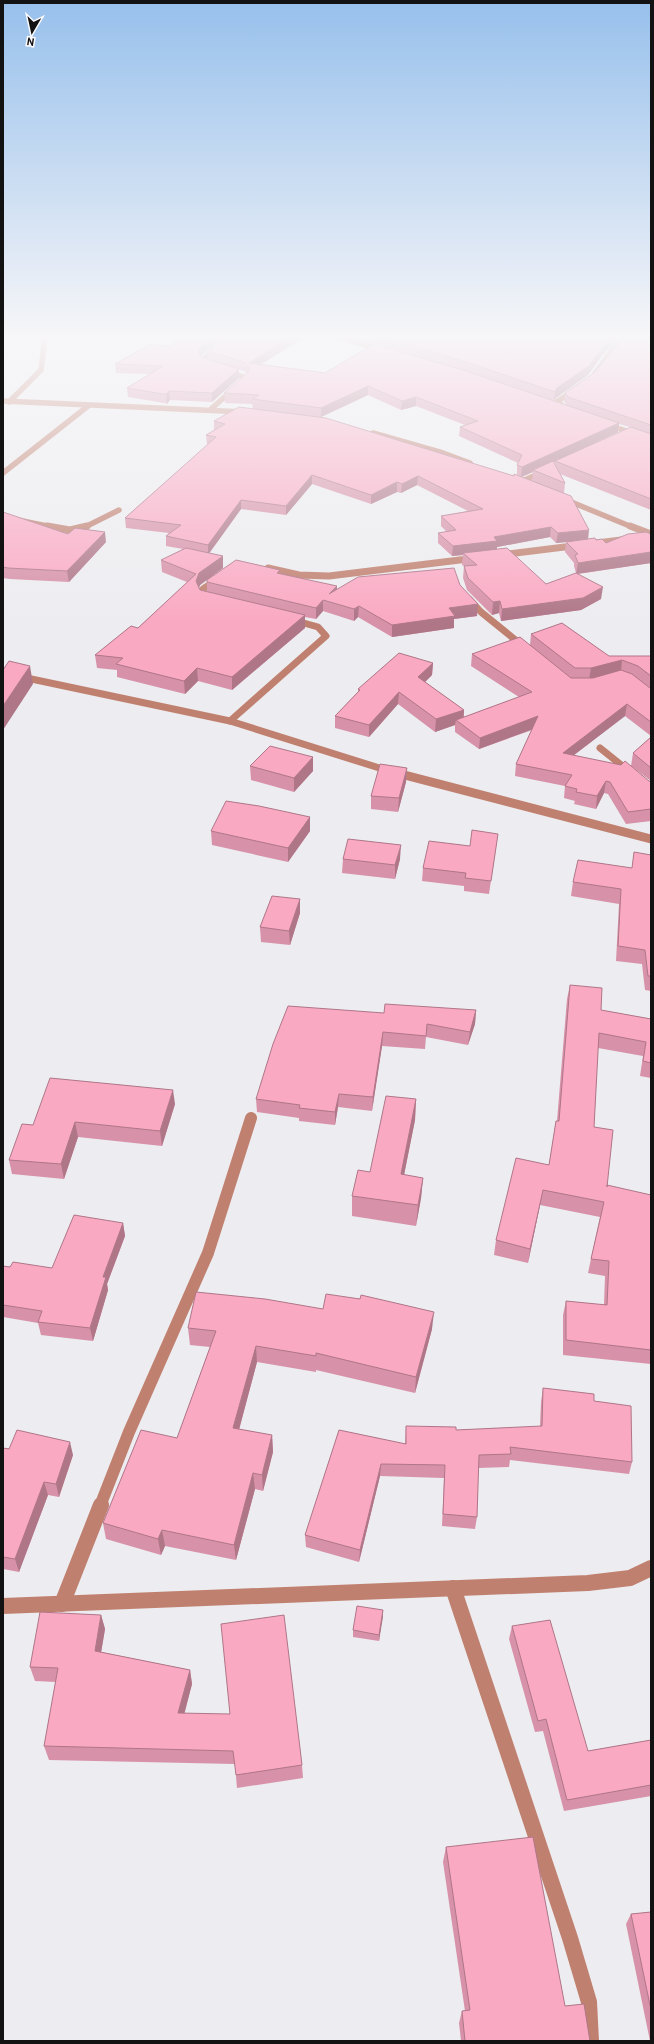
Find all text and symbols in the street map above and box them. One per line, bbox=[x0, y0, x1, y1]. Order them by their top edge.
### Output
north arrow bbox=[12, 12, 52, 52]
text: N bbox=[26, 34, 35, 49]

